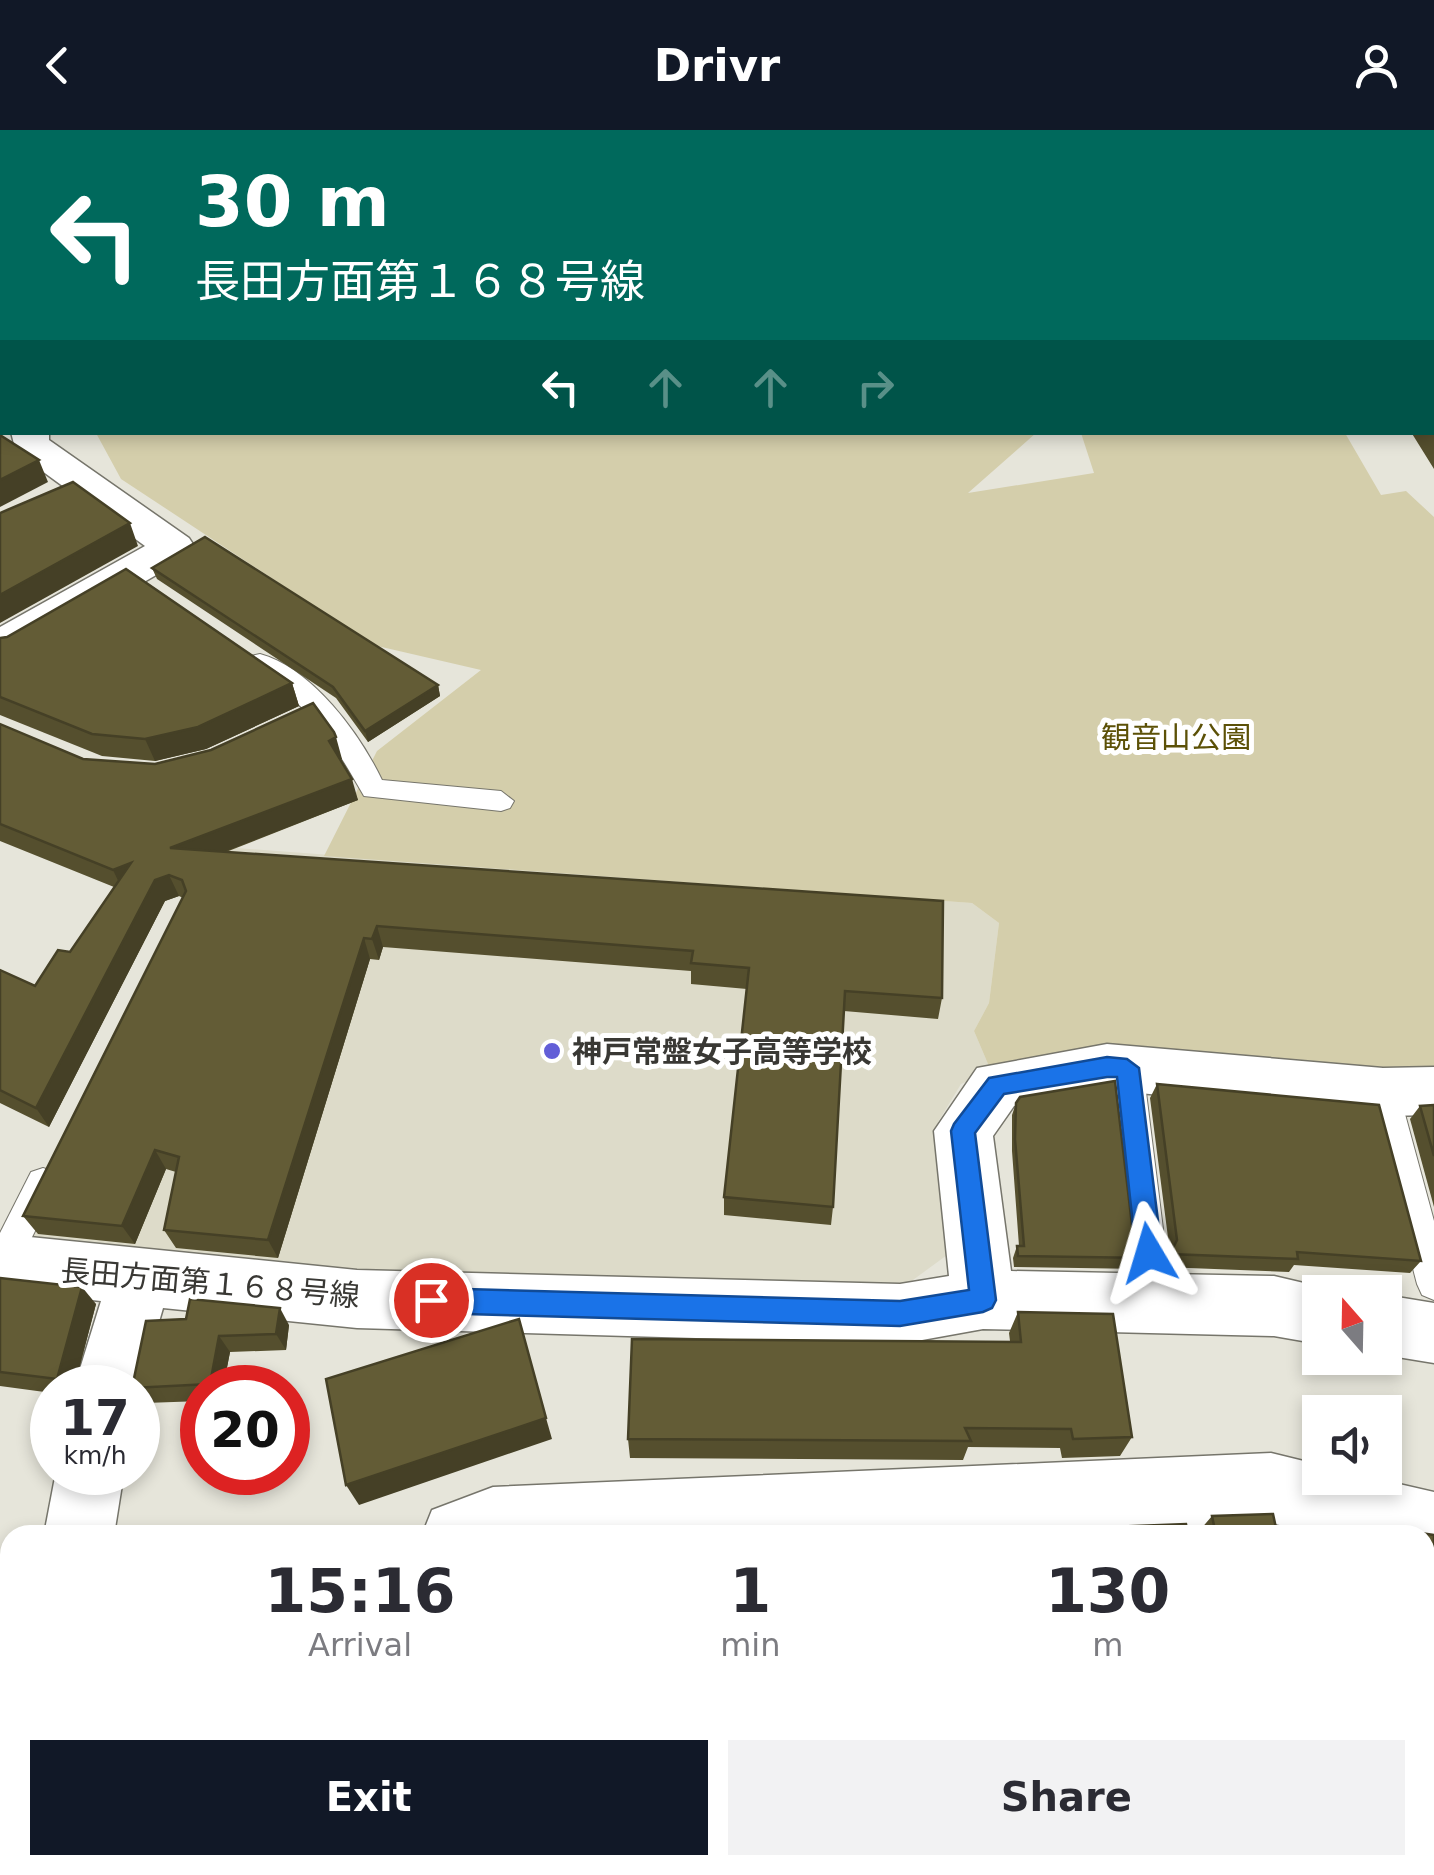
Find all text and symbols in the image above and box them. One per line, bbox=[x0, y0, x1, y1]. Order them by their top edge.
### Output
icon: back bbox=[30, 38, 85, 93]
icon: person bbox=[1349, 38, 1404, 93]
text: Drivr bbox=[654, 39, 780, 92]
text: 30 m bbox=[195, 161, 390, 243]
icon: left bbox=[30, 170, 160, 300]
text: 長田方面第１６８号線 bbox=[195, 255, 645, 308]
icon: left bbox=[533, 360, 588, 415]
icon: ahead bbox=[638, 360, 693, 415]
icon: ahead bbox=[743, 360, 798, 415]
icon: right bbox=[848, 360, 903, 415]
park label: 観音山公園 bbox=[1101, 720, 1251, 755]
place label: 神戸常盤女子高等学校 bbox=[572, 1034, 872, 1069]
marker: 神戸常盤女子高等学校 bbox=[541, 1040, 563, 1062]
position arrow bbox=[1097, 1201, 1201, 1305]
street label: 長田方面第１６８号線 bbox=[59, 1252, 361, 1314]
pin bbox=[389, 1258, 474, 1343]
icon: arrive bbox=[404, 1273, 459, 1328]
north arrow bbox=[1302, 1275, 1402, 1375]
map controls bbox=[1302, 1275, 1402, 1495]
speed limit sign: 20 bbox=[180, 1365, 310, 1495]
text: 17 bbox=[60, 1389, 130, 1447]
button: sound bbox=[1302, 1395, 1402, 1495]
text: km/h bbox=[63, 1441, 127, 1470]
text: 15:16 bbox=[265, 1556, 456, 1626]
text: 1 bbox=[729, 1556, 771, 1626]
text: 130 bbox=[1045, 1556, 1170, 1626]
text: Arrival bbox=[308, 1626, 412, 1664]
text: min bbox=[720, 1626, 781, 1664]
text: m bbox=[1092, 1626, 1123, 1664]
button: Exit bbox=[30, 1740, 708, 1855]
button: Share bbox=[728, 1740, 1405, 1855]

